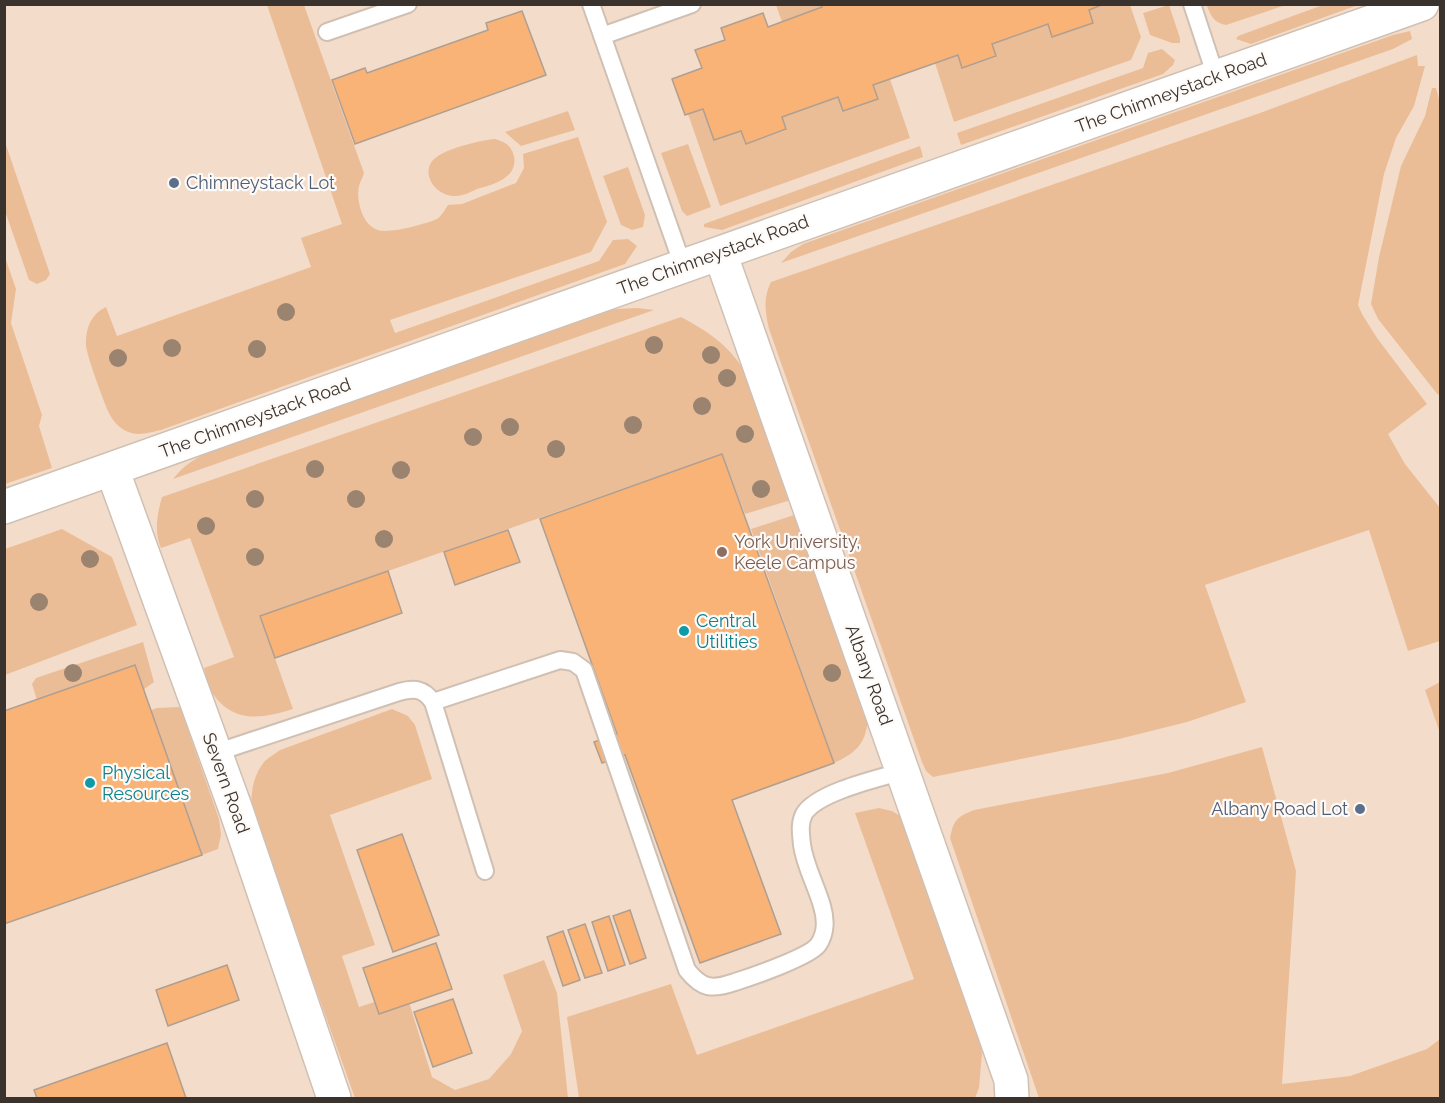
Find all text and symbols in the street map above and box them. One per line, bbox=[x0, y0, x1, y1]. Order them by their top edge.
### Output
street label: The Chimneystack Road bbox=[1072, 48, 1269, 137]
place label: Chimneystack Lot bbox=[186, 172, 335, 193]
marker: Chimneystack Lot bbox=[167, 176, 181, 190]
street label: The Chimneystack Road bbox=[614, 210, 811, 299]
street label: The Chimneystack Road bbox=[156, 373, 353, 462]
place label: York University, Keele Campus bbox=[734, 531, 860, 573]
marker: York University, Keele Campus bbox=[715, 545, 729, 559]
place label: Central Utilities bbox=[696, 610, 758, 652]
street label: Albany Road bbox=[842, 622, 897, 728]
marker: Central Utilities bbox=[677, 624, 691, 638]
street label: Severn Road bbox=[199, 730, 254, 836]
place label: Physical Resources bbox=[102, 762, 190, 804]
marker: Physical Resources bbox=[83, 776, 97, 790]
place label: Albany Road Lot bbox=[1211, 798, 1348, 819]
marker: Albany Road Lot bbox=[1353, 802, 1367, 816]

